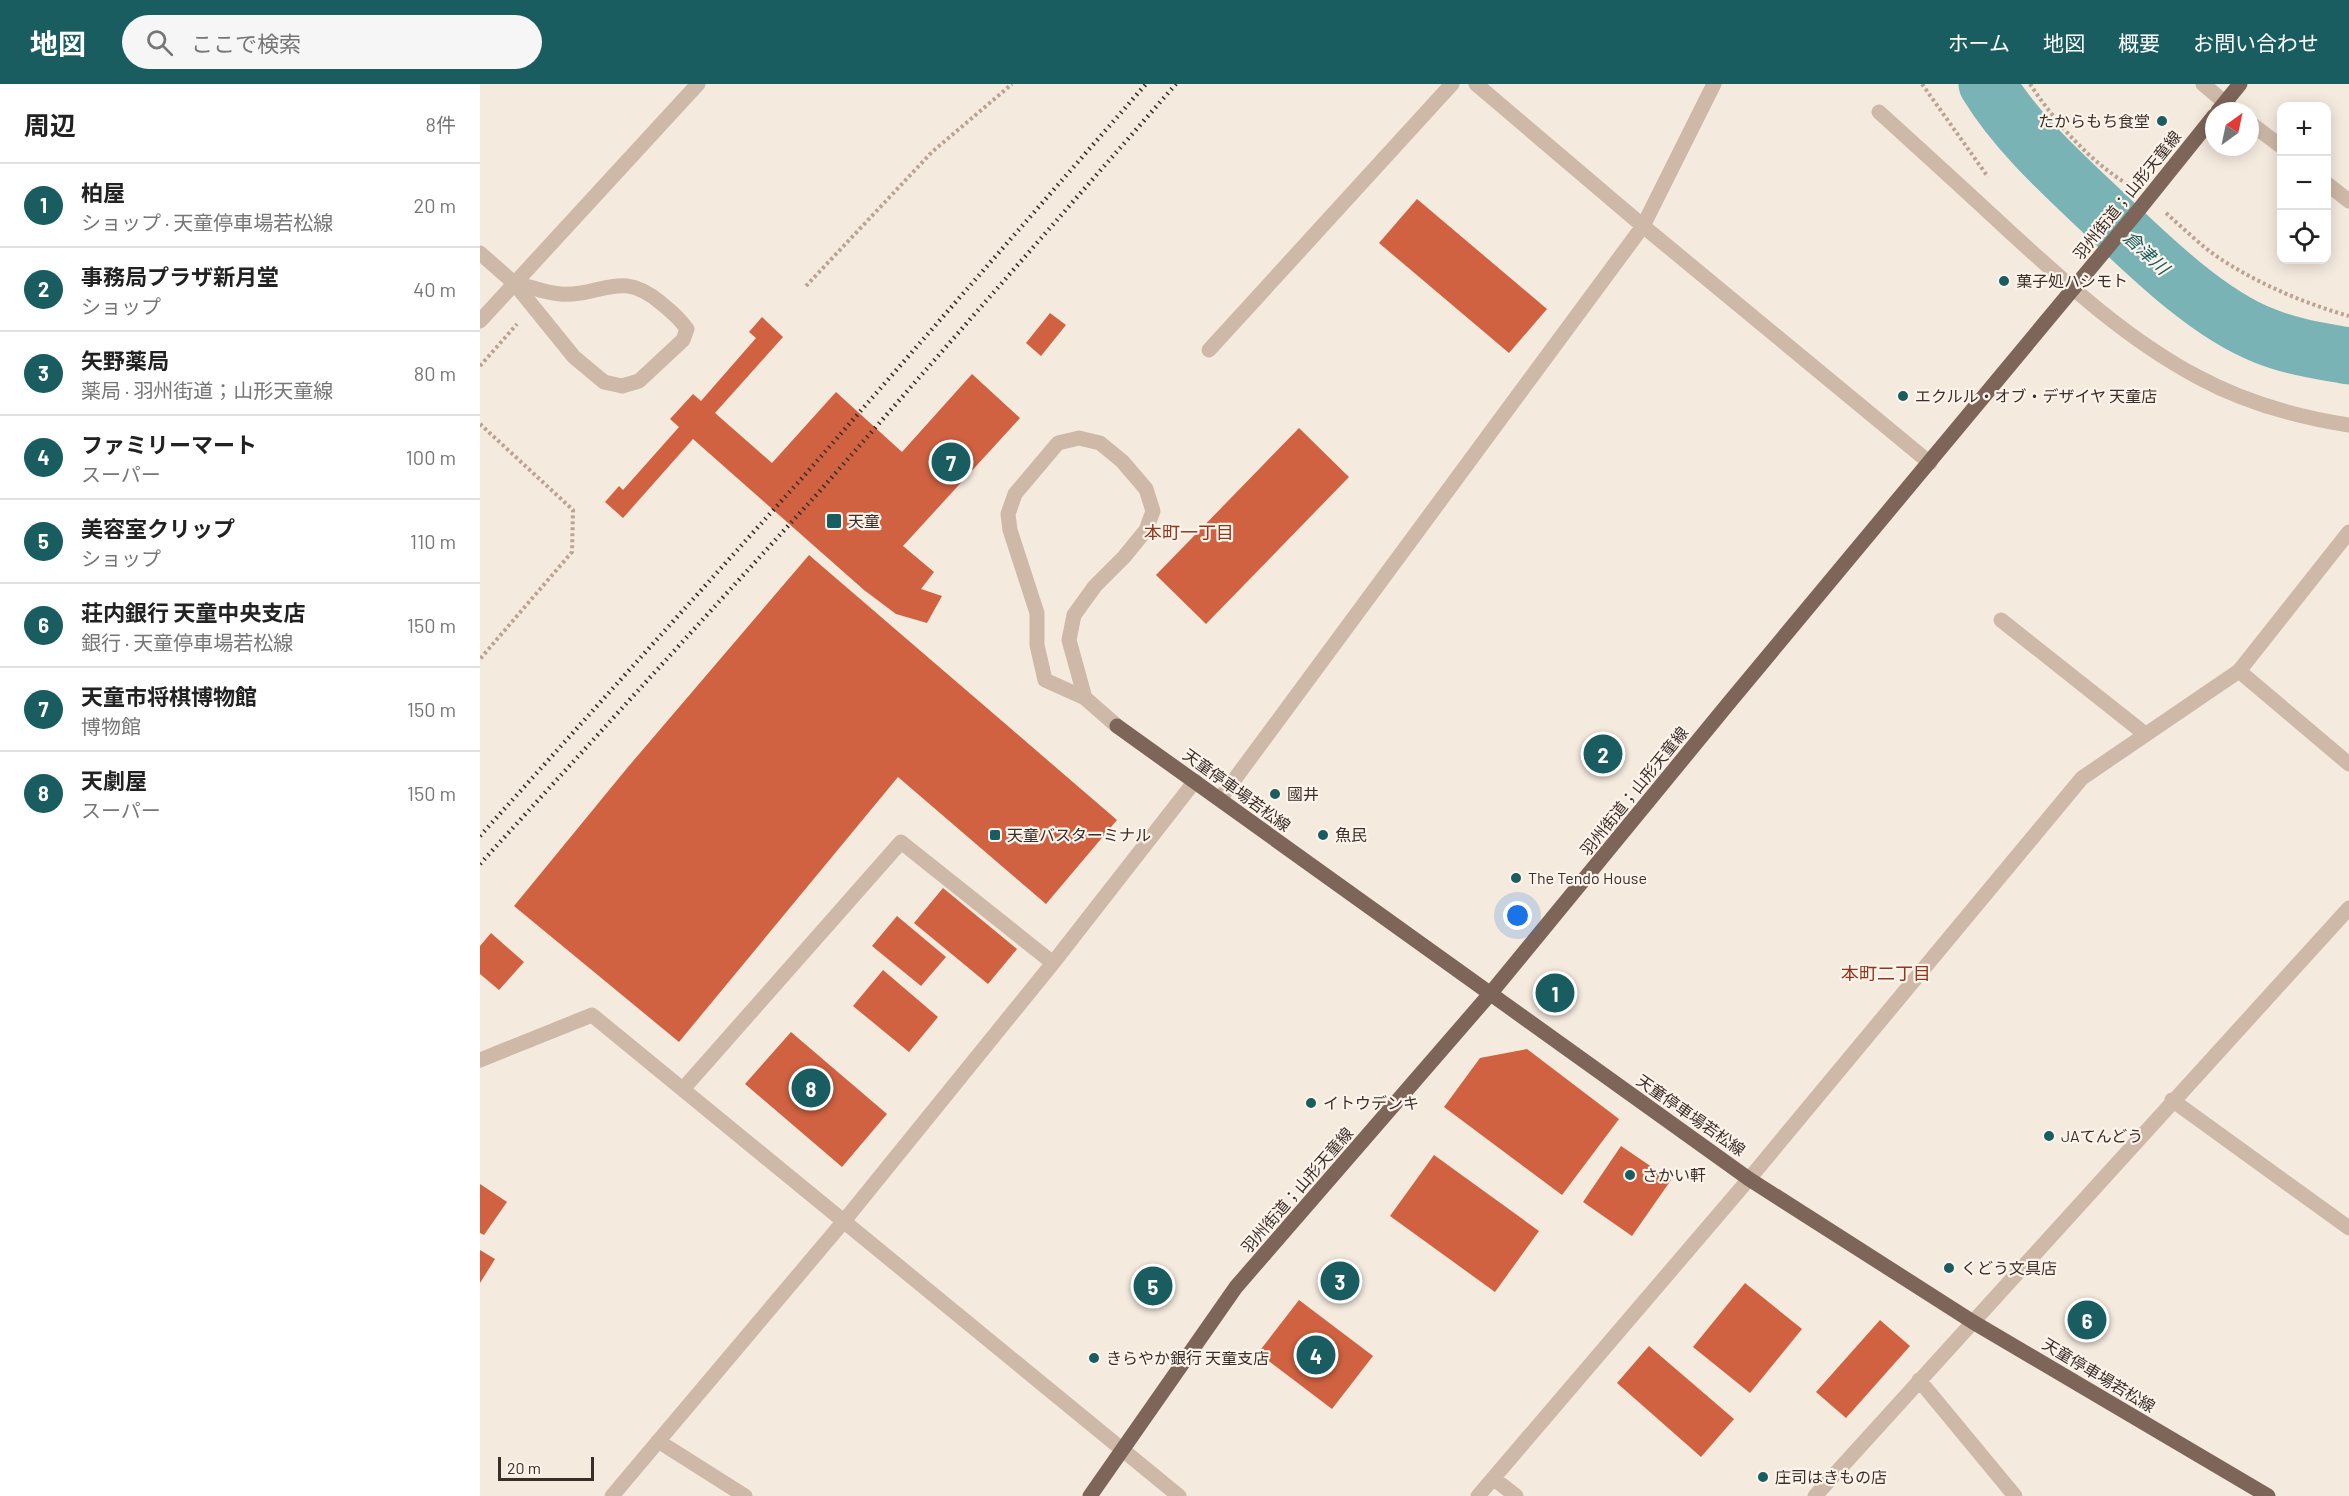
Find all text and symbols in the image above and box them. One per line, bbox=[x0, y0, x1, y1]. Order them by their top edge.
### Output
search box bbox=[122, 15, 542, 69]
text: 地図 bbox=[30, 26, 86, 60]
icon: search bbox=[143, 26, 176, 59]
text: ここで検索 bbox=[191, 30, 301, 56]
text: ホーム bbox=[1948, 30, 2010, 55]
text: 地図 bbox=[2043, 30, 2085, 55]
text: 概要 bbox=[2118, 30, 2160, 55]
text: お問い合わせ bbox=[2193, 30, 2319, 55]
north arrow bbox=[2205, 102, 2259, 156]
map controls bbox=[2277, 102, 2331, 264]
button: + bbox=[2277, 102, 2331, 156]
text: 周辺 bbox=[24, 109, 76, 140]
place label: たからもち食堂 bbox=[2038, 111, 2150, 130]
text: 8件 bbox=[426, 112, 456, 136]
marker: たからもち食堂 bbox=[2155, 114, 2169, 128]
street label: 羽州街道；山形天童線 bbox=[2069, 127, 2184, 263]
button: − bbox=[2277, 156, 2331, 210]
text: 柏屋 bbox=[81, 179, 125, 205]
text: 1 bbox=[40, 193, 47, 217]
text: 20 m bbox=[413, 193, 456, 217]
text: ショップ · 天童停車場若松線 bbox=[81, 210, 333, 234]
button: locate bbox=[2277, 210, 2331, 264]
water label: 倉津川 bbox=[2119, 226, 2175, 280]
text: 事務局プラザ新月堂 bbox=[81, 263, 279, 289]
place label: 菓子処ハシモト bbox=[2016, 271, 2128, 290]
marker: 菓子処ハシモト bbox=[1997, 274, 2011, 288]
text: 2 bbox=[38, 277, 49, 301]
text: 40 m bbox=[413, 277, 456, 301]
text: ショップ bbox=[81, 294, 161, 318]
text: 矢野薬局 bbox=[81, 347, 169, 373]
text: 3 bbox=[38, 361, 49, 385]
text: 80 m bbox=[414, 361, 456, 385]
text: 薬局 · 羽州街道；山形天童線 bbox=[81, 378, 333, 402]
place label: エクルル・オブ・デザイヤ 天童店 bbox=[1915, 386, 2157, 405]
marker: エクルル・オブ・デザイヤ 天童店 bbox=[1896, 389, 1910, 403]
text: ファミリーマート bbox=[81, 431, 257, 457]
pin: 7 bbox=[932, 440, 970, 484]
text: 4 bbox=[37, 445, 50, 469]
text: 100 m bbox=[406, 445, 456, 469]
text: スーパー bbox=[81, 462, 161, 486]
place label: 天童 bbox=[848, 511, 880, 530]
marker: 天童 bbox=[825, 512, 843, 530]
text: 美容室クリップ bbox=[81, 515, 235, 541]
district label: 本町一丁目 bbox=[1144, 521, 1234, 543]
text: 5 bbox=[38, 529, 49, 553]
text: 110 m bbox=[410, 529, 456, 553]
text: ショップ bbox=[81, 546, 161, 570]
text: 荘内銀行 天童中央支店 bbox=[81, 599, 305, 625]
text: 6 bbox=[38, 613, 49, 637]
text: 150 m bbox=[407, 613, 456, 637]
text: 銀行 · 天童停車場若松線 bbox=[81, 630, 293, 654]
text: 天童市将棋博物館 bbox=[81, 683, 257, 709]
text: 7 bbox=[39, 697, 48, 721]
text: 150 m bbox=[407, 697, 456, 721]
text: 博物館 bbox=[81, 714, 141, 738]
street label: 羽州街道；山形天童線 bbox=[1576, 723, 1691, 859]
pin: 2 bbox=[1584, 732, 1622, 776]
street label: 天童停車場若松線 bbox=[1180, 744, 1295, 835]
text: 天劇屋 bbox=[81, 767, 147, 793]
text: 8 bbox=[38, 781, 49, 805]
text: 150 m bbox=[407, 781, 456, 805]
place label: 國井 bbox=[1287, 784, 1319, 803]
marker: 國井 bbox=[1268, 787, 1282, 801]
text: スーパー bbox=[81, 798, 161, 822]
place label: 天童バスターミナル bbox=[1007, 825, 1151, 844]
place label: 魚民 bbox=[1335, 825, 1367, 844]
marker: 天童バスターミナル bbox=[988, 828, 1002, 842]
marker: 魚民 bbox=[1316, 828, 1330, 842]
place label: The Tendo House bbox=[1528, 868, 1647, 887]
marker: The Tendo House bbox=[1509, 871, 1523, 885]
your location bbox=[1503, 901, 1532, 930]
district label: 本町二丁目 bbox=[1841, 962, 1931, 984]
pin: 1 bbox=[1536, 970, 1574, 1016]
pin: 8 bbox=[792, 1066, 830, 1110]
street label: 天童停車場若松線 bbox=[1633, 1070, 1749, 1159]
place label: イトウデンキ bbox=[1323, 1093, 1419, 1112]
marker: イトウデンキ bbox=[1304, 1096, 1318, 1110]
street label: 羽州街道；山形天童線 bbox=[1237, 1123, 1356, 1256]
place label: JAてんどう bbox=[2061, 1126, 2143, 1145]
marker: JAてんどう bbox=[2042, 1129, 2056, 1143]
place label: さかい軒 bbox=[1642, 1165, 1706, 1184]
marker: さかい軒 bbox=[1623, 1168, 1637, 1182]
pin: 3 bbox=[1320, 1258, 1360, 1304]
place label: くどう文具店 bbox=[1961, 1258, 2057, 1277]
marker: くどう文具店 bbox=[1942, 1261, 1956, 1275]
pin: 5 bbox=[1134, 1264, 1172, 1308]
pin: 6 bbox=[2068, 1298, 2106, 1342]
pin: 4 bbox=[1296, 1332, 1336, 1378]
street label: 天童停車場若松線 bbox=[2039, 1333, 2159, 1416]
place label: きらやか銀行 天童支店 bbox=[1106, 1348, 1269, 1367]
marker: きらやか銀行 天童支店 bbox=[1087, 1351, 1101, 1365]
scale bar bbox=[498, 1454, 594, 1482]
text: 20 m bbox=[507, 1458, 541, 1477]
place label: 庄司はきもの店 bbox=[1775, 1467, 1887, 1486]
marker: 庄司はきもの店 bbox=[1756, 1470, 1770, 1484]

